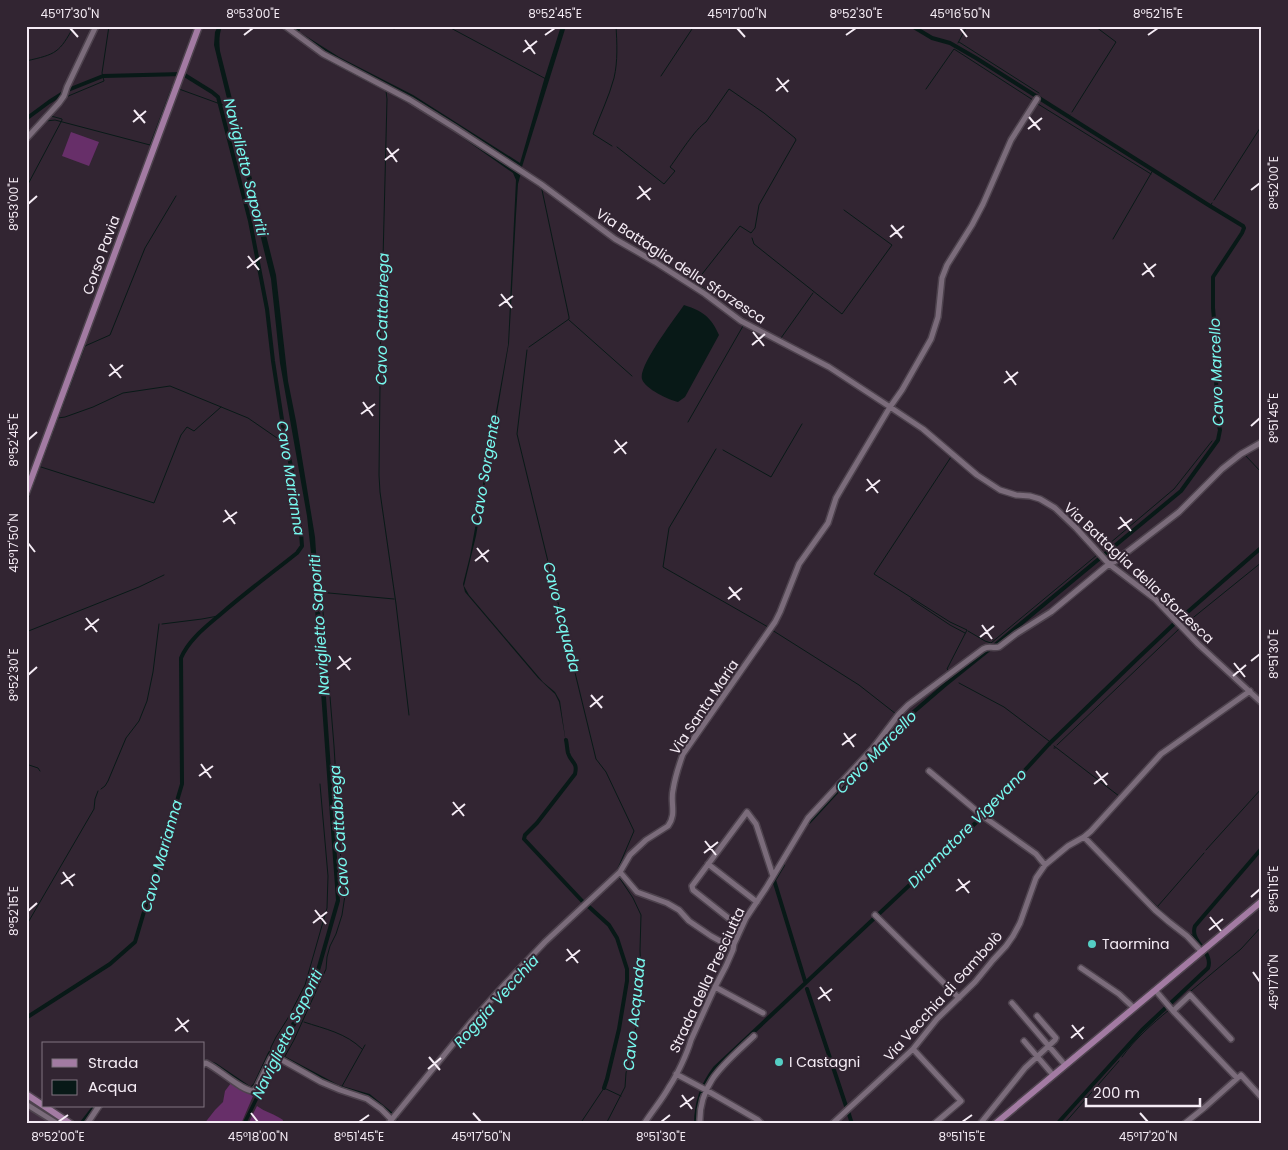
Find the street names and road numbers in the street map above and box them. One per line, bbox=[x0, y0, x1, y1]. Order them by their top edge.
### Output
street label: Via Battaglia della Sforzesca bbox=[592, 203, 770, 329]
street label: Corso Pavia bbox=[77, 212, 125, 298]
street label: Via Battaglia della Sforzesca bbox=[1059, 498, 1219, 648]
street label: Via Santa Maria bbox=[665, 656, 743, 758]
street label: Strada della Presciutta bbox=[664, 904, 750, 1056]
street label: Via Vecchia di Gambolò bbox=[879, 926, 1007, 1066]

